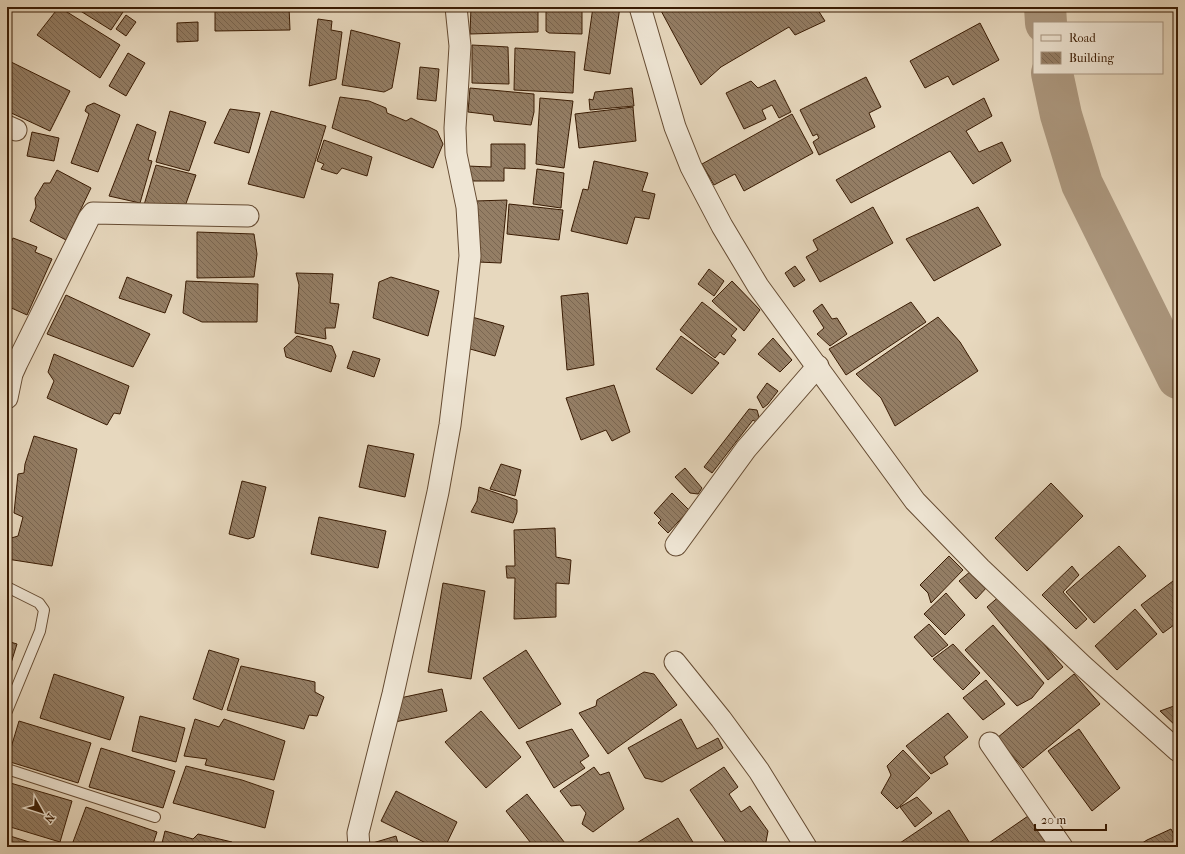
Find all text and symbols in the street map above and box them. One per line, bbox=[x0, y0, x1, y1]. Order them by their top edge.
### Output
legend bbox=[1033, 22, 1163, 74]
text: Road bbox=[1069, 31, 1096, 45]
text: Building bbox=[1069, 51, 1114, 65]
north arrow bbox=[22, 792, 62, 832]
scale bar bbox=[1035, 806, 1106, 832]
text: N bbox=[41, 811, 57, 826]
text: 20 m bbox=[1041, 813, 1066, 827]

